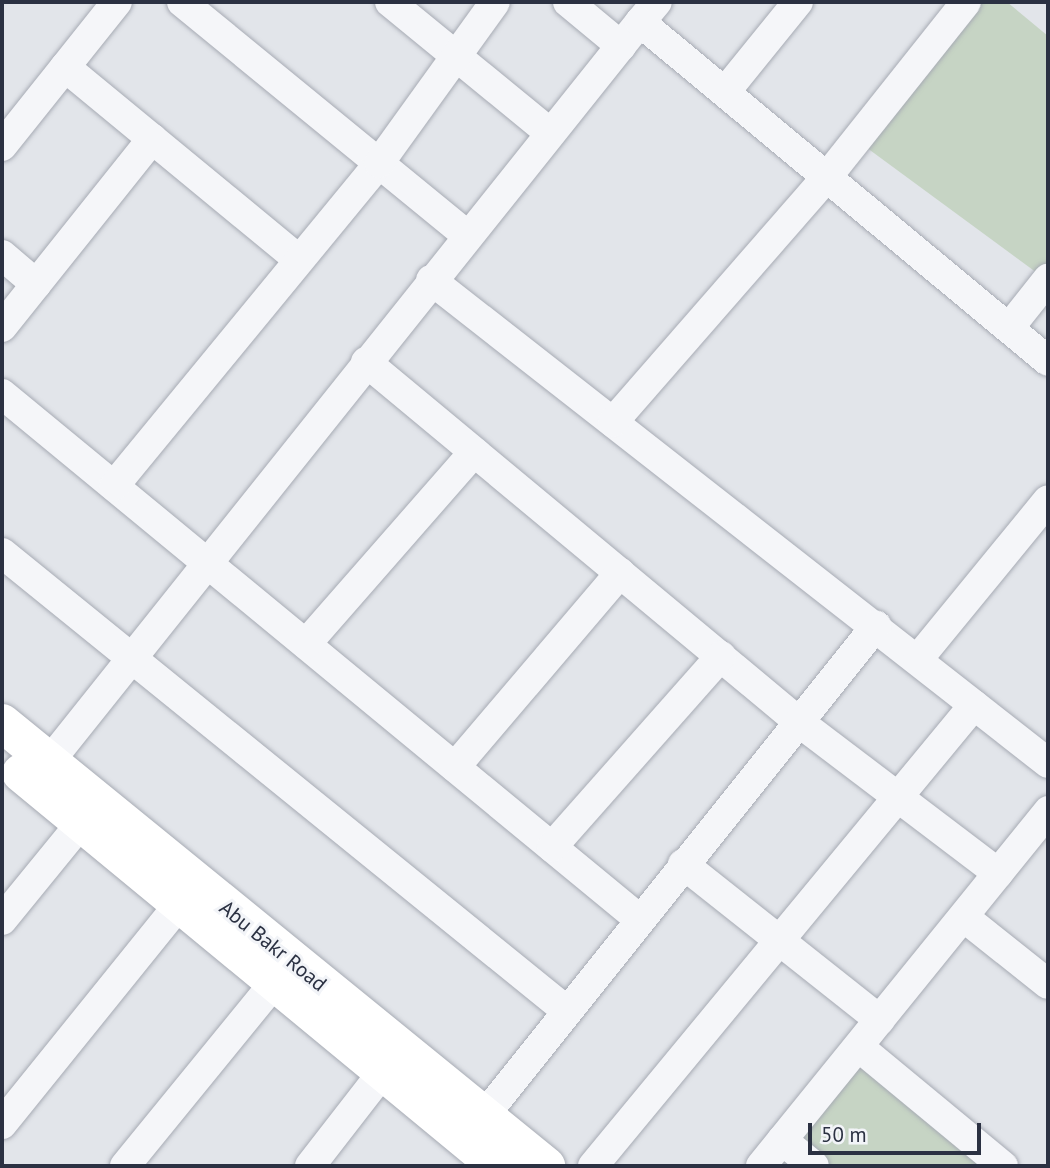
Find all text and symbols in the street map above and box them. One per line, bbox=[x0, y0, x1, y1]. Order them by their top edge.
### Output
street label: Abu Bakr Road bbox=[214, 895, 332, 997]
scale bar bbox=[812, 1108, 985, 1152]
text: 50 m bbox=[821, 1121, 867, 1148]

